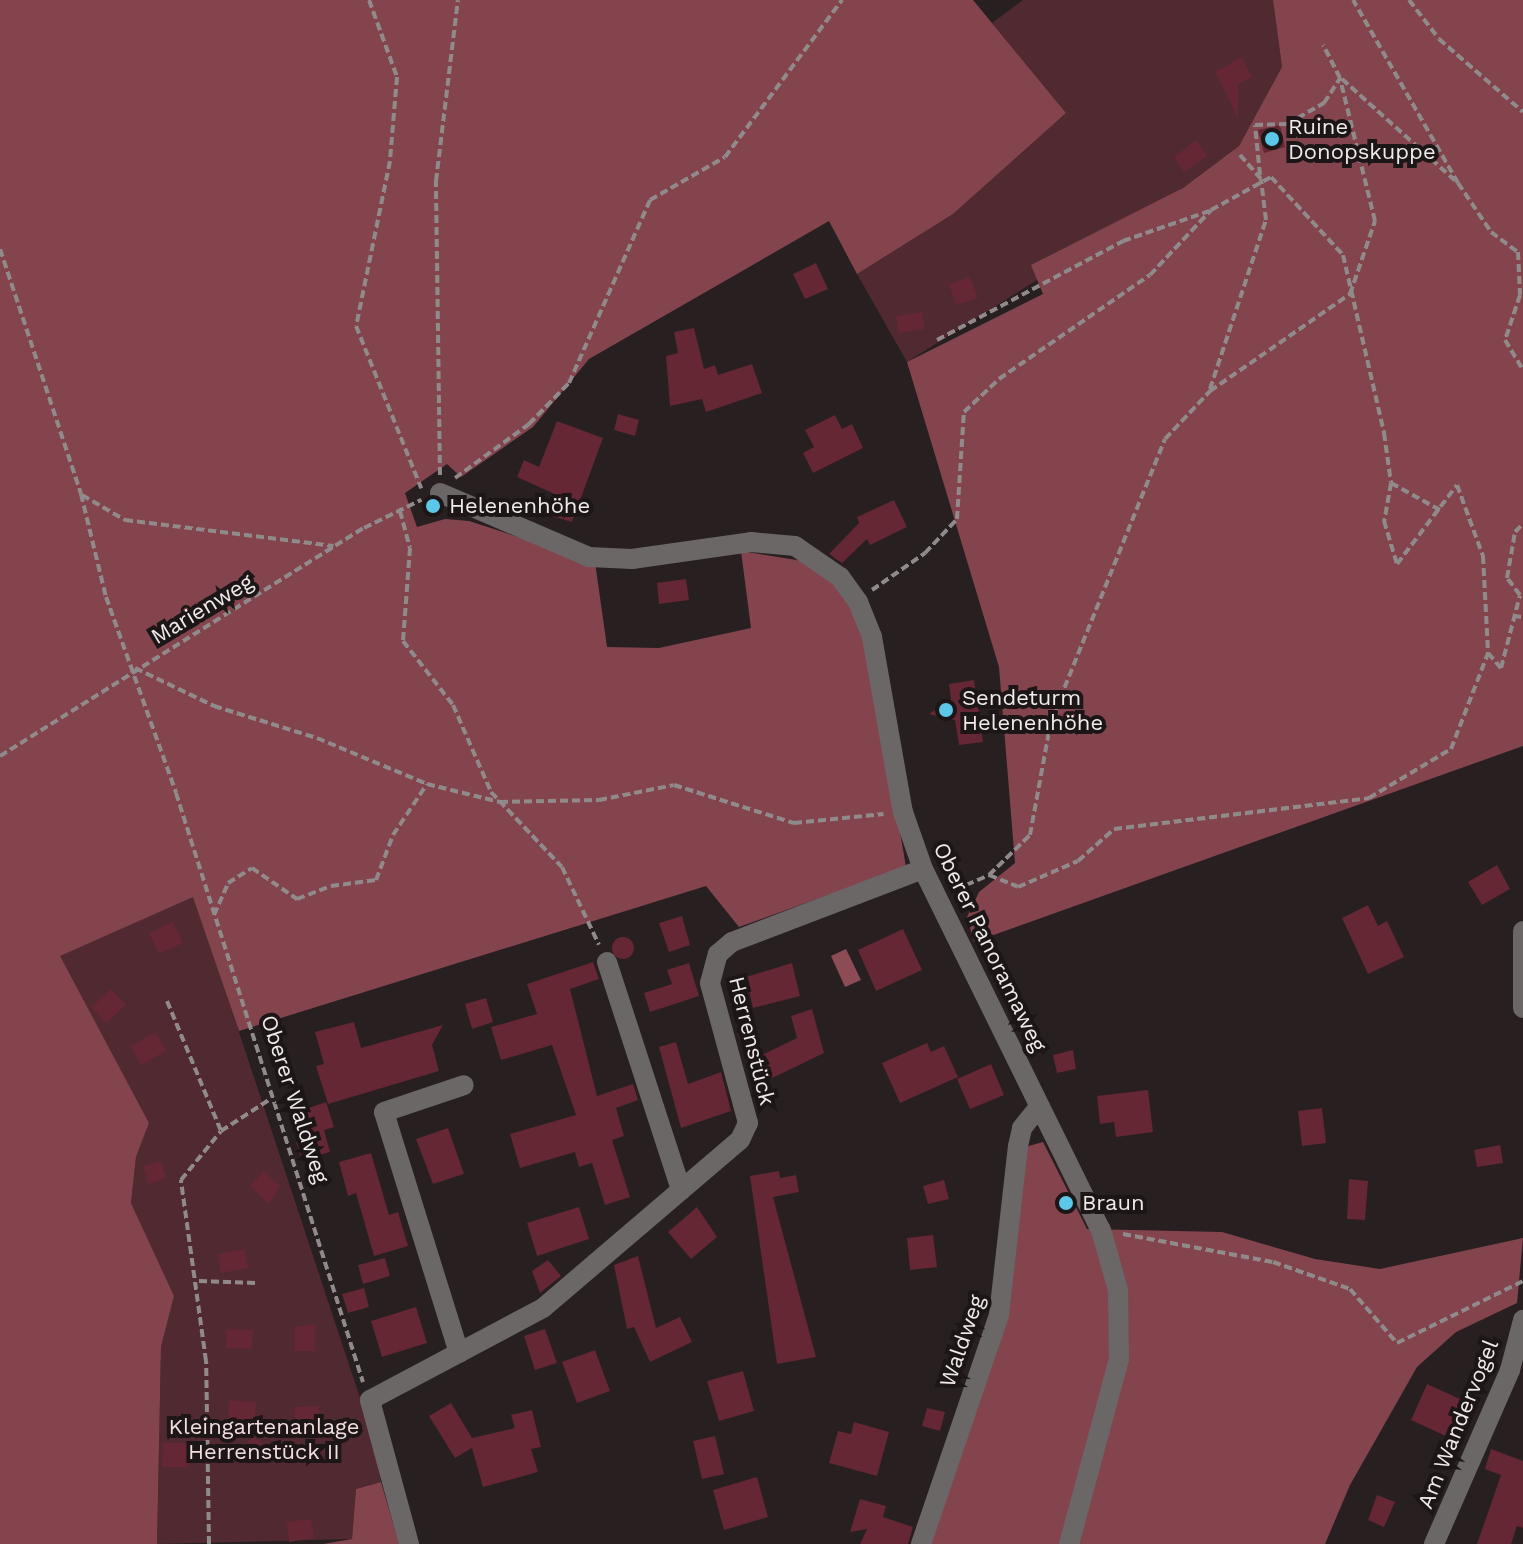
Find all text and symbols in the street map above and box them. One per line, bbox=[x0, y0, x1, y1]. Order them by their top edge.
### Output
place label: Ruine Donopskuppe bbox=[1288, 113, 1436, 164]
marker: Ruine Donopskuppe bbox=[1263, 130, 1281, 148]
place label: Helenenhöhe bbox=[449, 493, 590, 519]
marker: Helenenhöhe bbox=[424, 497, 442, 515]
street label: Marienweg bbox=[146, 568, 258, 650]
place label: Sendeturm Helenenhöhe bbox=[962, 684, 1103, 736]
marker: Sendeturm Helenenhöhe bbox=[937, 701, 955, 719]
street label: Oberer Panoramaweg bbox=[928, 838, 1052, 1056]
street label: Herrenstück bbox=[723, 974, 781, 1108]
street label: Oberer Waldweg bbox=[255, 1011, 335, 1187]
place label: Braun bbox=[1082, 1190, 1145, 1216]
marker: Braun bbox=[1057, 1194, 1075, 1212]
street label: Waldweg bbox=[934, 1291, 990, 1391]
street label: Am Wandervogel bbox=[1412, 1335, 1504, 1513]
park label: Kleingartenanlage Herrenstück II bbox=[169, 1413, 359, 1464]

